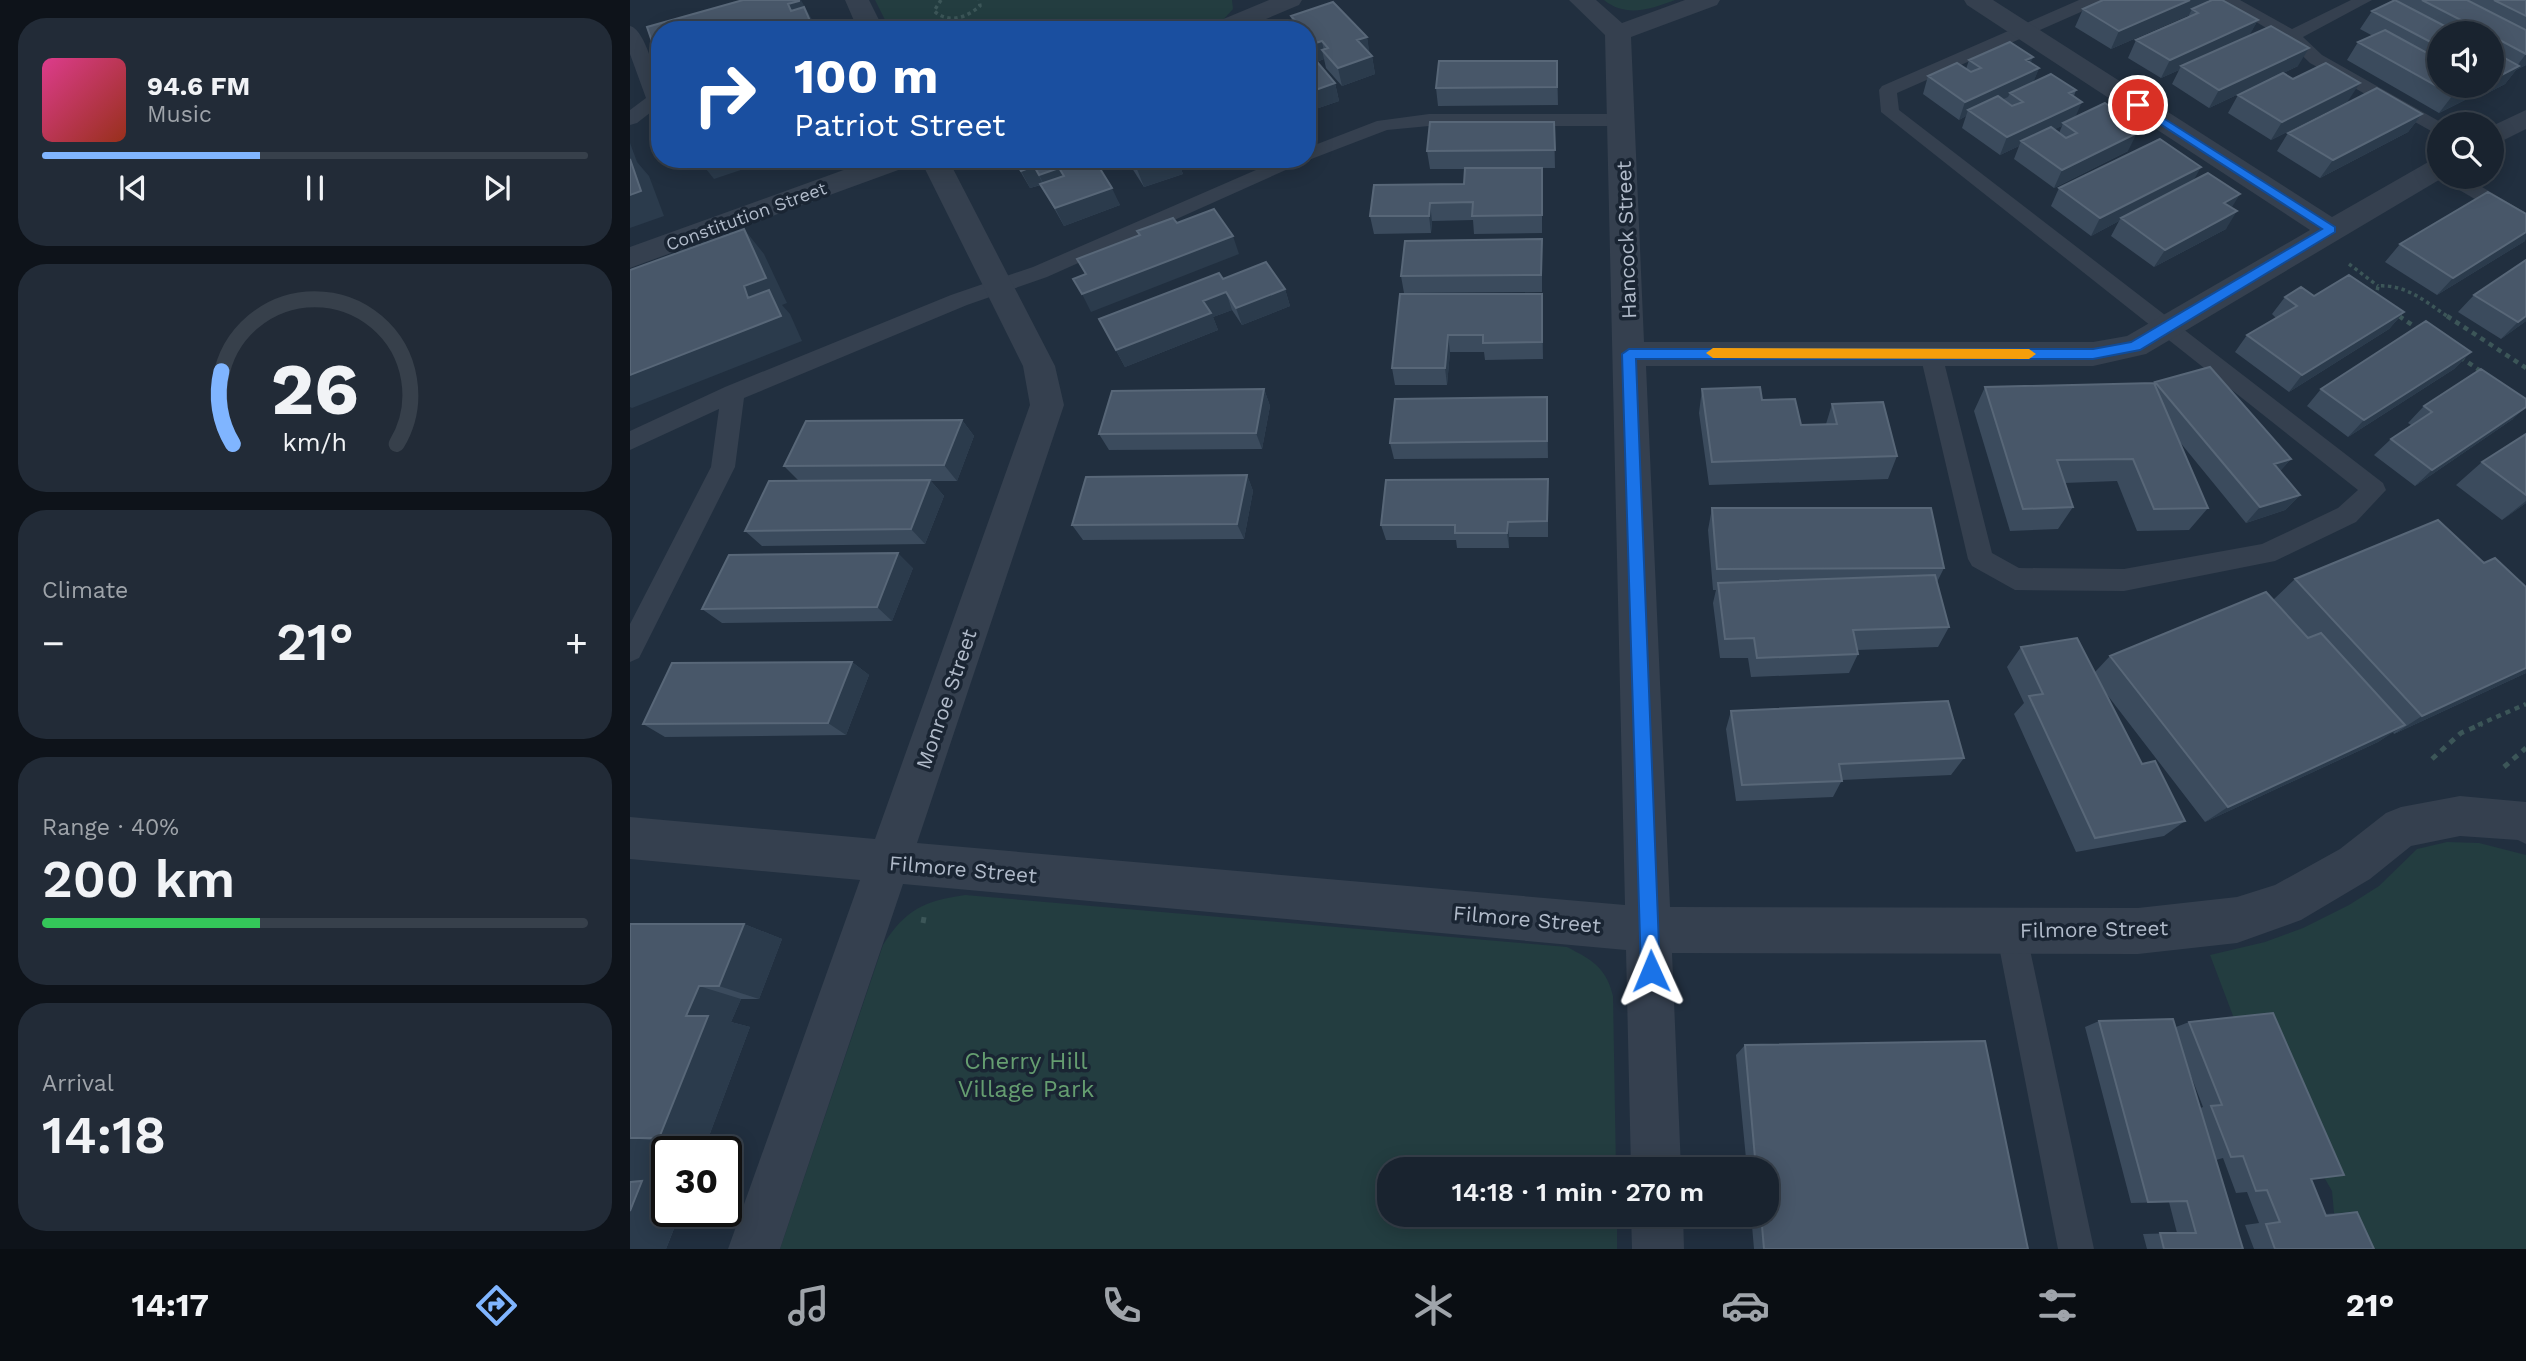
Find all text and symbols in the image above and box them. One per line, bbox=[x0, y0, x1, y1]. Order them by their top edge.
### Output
map controls bbox=[2427, 21, 2504, 189]
button: sound bbox=[2427, 21, 2504, 98]
text: 100 m bbox=[794, 47, 938, 105]
icon: right bbox=[679, 49, 770, 140]
text: 94.6 FM bbox=[147, 71, 250, 101]
pin bbox=[2108, 75, 2168, 135]
icon: arrive bbox=[2119, 86, 2157, 124]
text: Music bbox=[147, 101, 212, 128]
text: Patriot Street bbox=[794, 106, 1006, 144]
button: search bbox=[2427, 112, 2504, 189]
street label: Hancock Street bbox=[1611, 160, 1641, 319]
icon: previous bbox=[114, 169, 152, 207]
icon: pause bbox=[296, 169, 334, 207]
icon: next bbox=[478, 169, 516, 207]
street label: Constitution Street bbox=[663, 177, 830, 255]
text: 26 bbox=[271, 347, 359, 433]
text: km/h bbox=[283, 428, 347, 457]
text: Climate bbox=[42, 577, 128, 604]
text: 21° bbox=[276, 612, 354, 673]
text: − bbox=[42, 621, 65, 665]
text: + bbox=[565, 621, 588, 665]
street label: Monroe Street bbox=[910, 625, 982, 772]
text: Range · 40% bbox=[42, 814, 179, 841]
text: 200 km bbox=[42, 849, 235, 910]
street label: Filmore Street bbox=[888, 850, 1038, 888]
street label: Filmore Street bbox=[1452, 900, 1602, 938]
street label: Filmore Street bbox=[2020, 915, 2168, 943]
position arrow bbox=[1614, 934, 1688, 1008]
park label: Cherry Hill Village Park bbox=[958, 1047, 1095, 1103]
text: Arrival bbox=[42, 1070, 114, 1097]
text: 14:18 bbox=[42, 1105, 166, 1166]
speed limit sign: 30 bbox=[651, 1136, 742, 1227]
text: 14:18 · 1 min · 270 m bbox=[1452, 1177, 1704, 1207]
icon: directions bbox=[472, 1281, 521, 1330]
icon: music bbox=[784, 1281, 833, 1330]
icon: phone bbox=[1097, 1281, 1146, 1330]
icon: climate bbox=[1409, 1281, 1458, 1330]
icon: car bbox=[1721, 1281, 1770, 1330]
icon: filters bbox=[2033, 1281, 2082, 1330]
text: 14:17 bbox=[132, 1286, 209, 1324]
text: 21° bbox=[2346, 1286, 2394, 1324]

